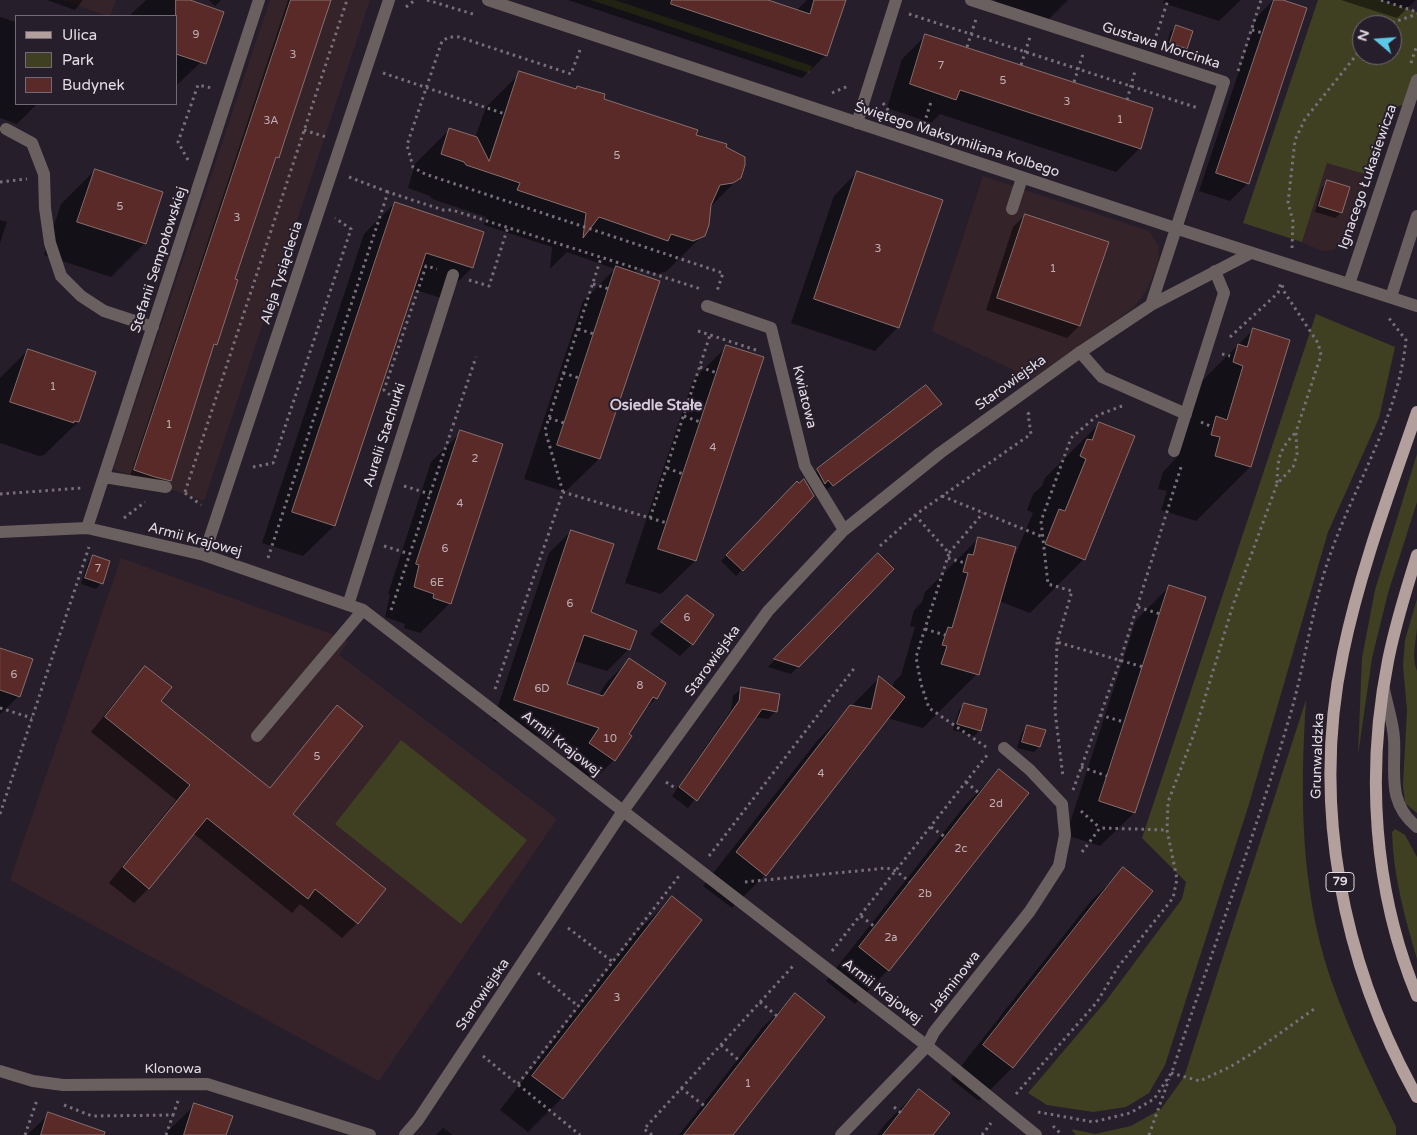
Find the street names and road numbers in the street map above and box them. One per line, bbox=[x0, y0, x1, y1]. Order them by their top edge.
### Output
street label: Gustawa Morcinka bbox=[1100, 19, 1222, 73]
street label: Świętego Maksymiliana Kolbego bbox=[852, 99, 1062, 181]
street label: Ignacego Łukasiewicza bbox=[1335, 102, 1401, 252]
street label: Stefanii Sempołowskiej bbox=[127, 185, 191, 335]
street label: Aleja Tysiąclecia bbox=[257, 219, 307, 327]
street label: Starowiejska bbox=[972, 352, 1050, 414]
street label: Kwiatowa bbox=[788, 364, 820, 430]
street label: Aurelii Stachurki bbox=[360, 381, 410, 489]
street label: Armii Krajowej bbox=[146, 519, 244, 561]
street label: Starowiejska bbox=[682, 622, 744, 700]
street label: Armii Krajowej bbox=[518, 708, 604, 780]
street label: Grunwaldzka bbox=[1308, 713, 1328, 799]
road number: 79 bbox=[1326, 872, 1354, 892]
street label: Jaśminowa bbox=[926, 948, 984, 1016]
street label: Starowiejska bbox=[453, 956, 513, 1034]
street label: Armii Krajowej bbox=[839, 956, 925, 1028]
street label: Klonowa bbox=[144, 1061, 202, 1077]

